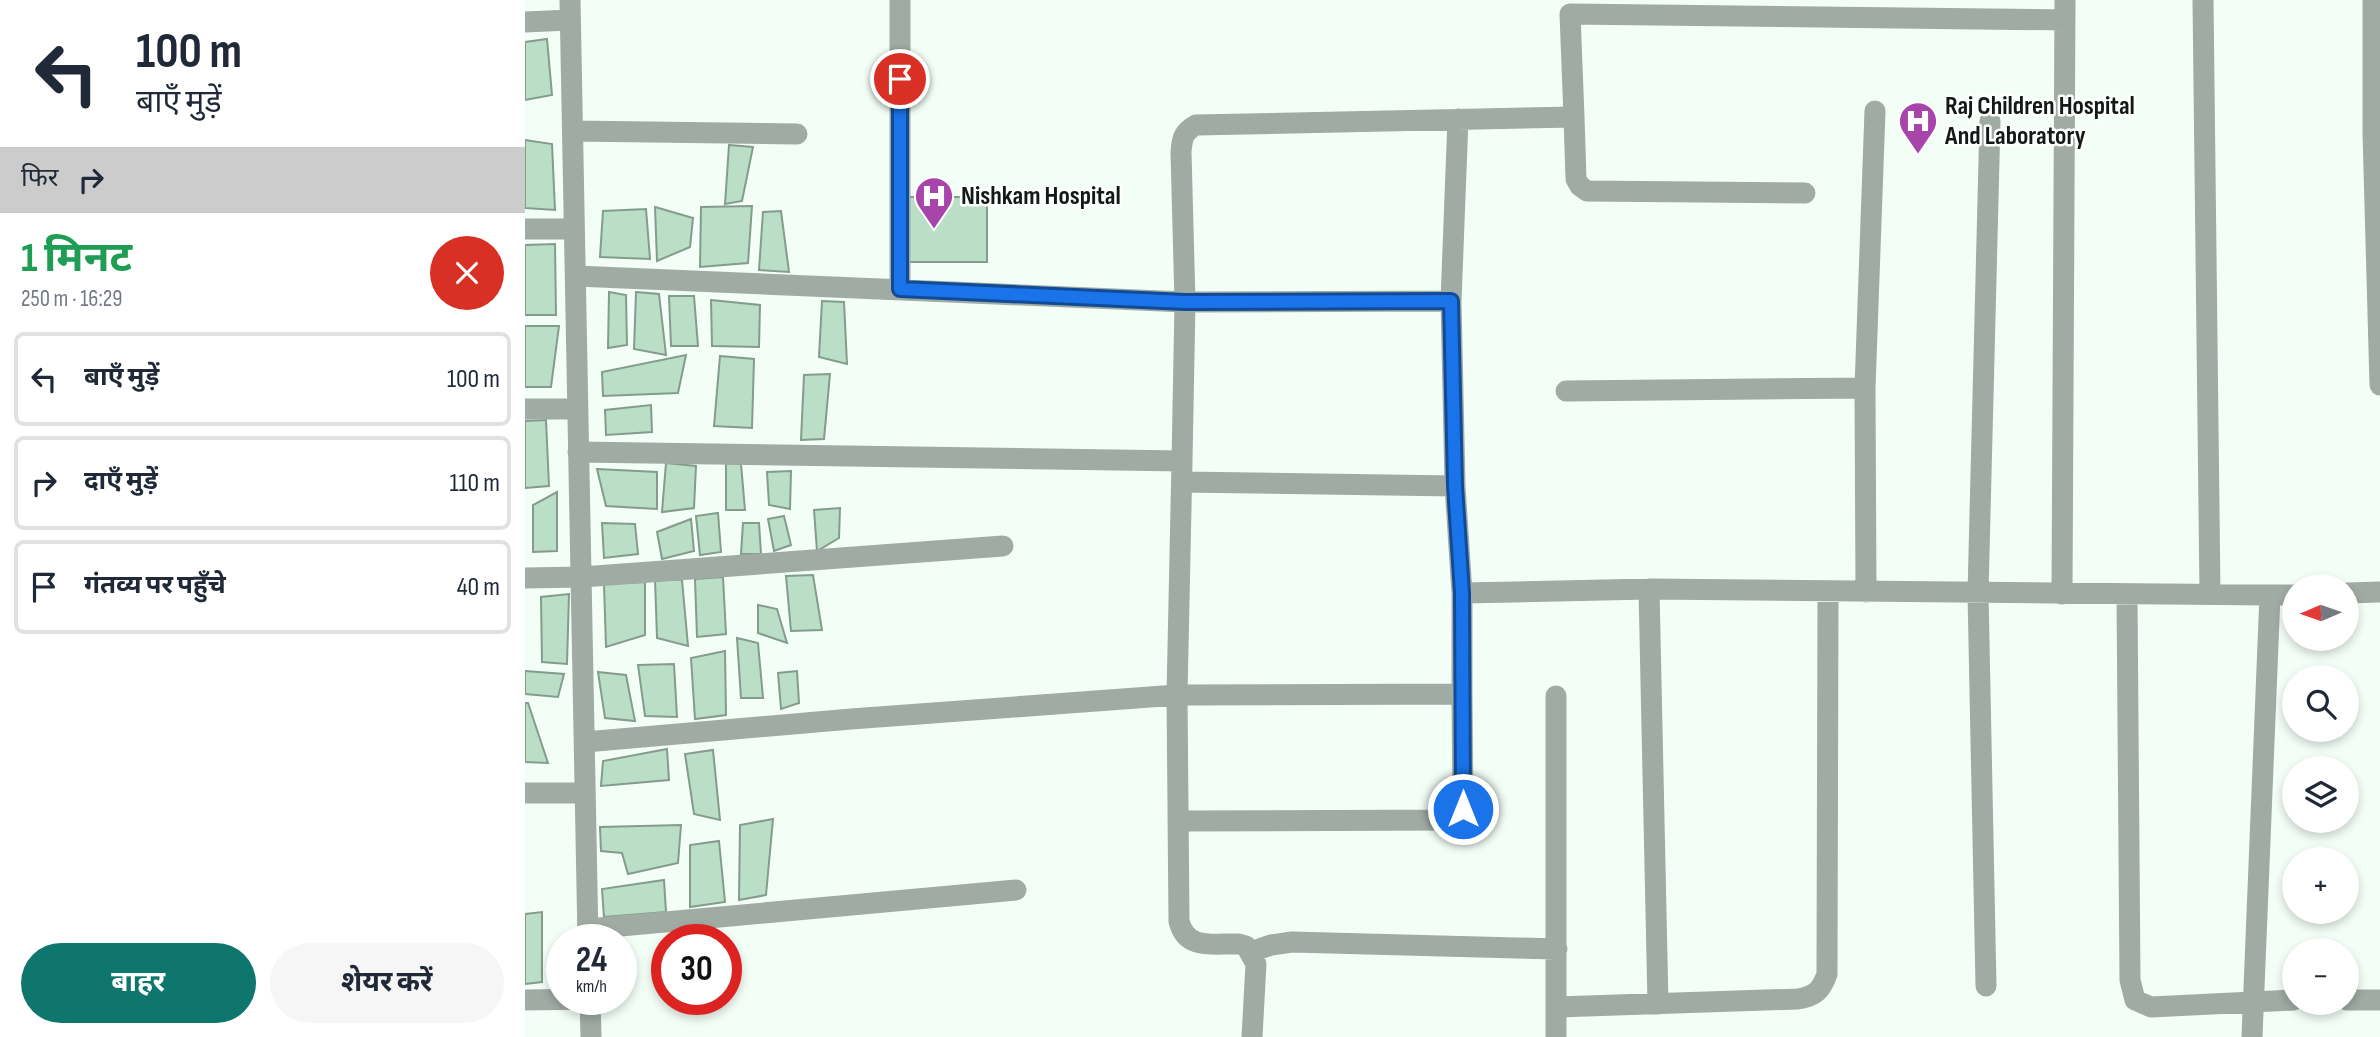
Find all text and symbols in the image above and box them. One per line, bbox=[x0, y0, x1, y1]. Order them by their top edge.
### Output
text: 100 m bbox=[136, 23, 242, 82]
icon: left bbox=[21, 28, 112, 119]
pin bbox=[870, 49, 930, 109]
icon: arrive bbox=[881, 60, 919, 98]
text: बाएँ मुड़ें bbox=[136, 83, 222, 122]
place label: Raj Children Hospital And Laboratory bbox=[1944, 91, 2135, 152]
hospital icon: Raj Children Hospital And Laboratory bbox=[1897, 100, 1939, 155]
icon: right bbox=[72, 161, 110, 199]
text: फिर bbox=[21, 163, 58, 194]
hospital icon: Nishkam Hospital bbox=[913, 175, 955, 230]
place label: Nishkam Hospital bbox=[961, 181, 1121, 212]
text: 1 मिनट bbox=[21, 233, 132, 284]
button: close bbox=[430, 236, 504, 310]
text: 250 m · 16:29 bbox=[21, 285, 122, 313]
icon: left bbox=[25, 360, 63, 398]
text: बाएँ मुड़ें bbox=[84, 362, 159, 393]
text: 100 m bbox=[447, 364, 500, 395]
icon: right bbox=[25, 464, 63, 502]
text: दाएँ मुड़ें bbox=[84, 466, 158, 497]
text: 110 m bbox=[449, 468, 500, 499]
icon: arrive bbox=[25, 568, 63, 606]
text: गंतव्य पर पहुँचे bbox=[84, 570, 226, 601]
text: 40 m bbox=[457, 572, 500, 603]
north arrow bbox=[2282, 574, 2359, 651]
map controls bbox=[2282, 574, 2359, 1015]
button: search bbox=[2282, 665, 2359, 742]
button: layers bbox=[2282, 756, 2359, 833]
position arrow bbox=[1426, 772, 1500, 846]
button: + bbox=[2282, 847, 2359, 924]
speed limit sign: 30 bbox=[651, 924, 742, 1015]
button: − bbox=[2282, 938, 2359, 1015]
text: 24 bbox=[576, 939, 607, 982]
button: बाहर bbox=[21, 943, 256, 1023]
button: शेयर करें bbox=[270, 943, 504, 1023]
text: km/h bbox=[576, 976, 607, 997]

